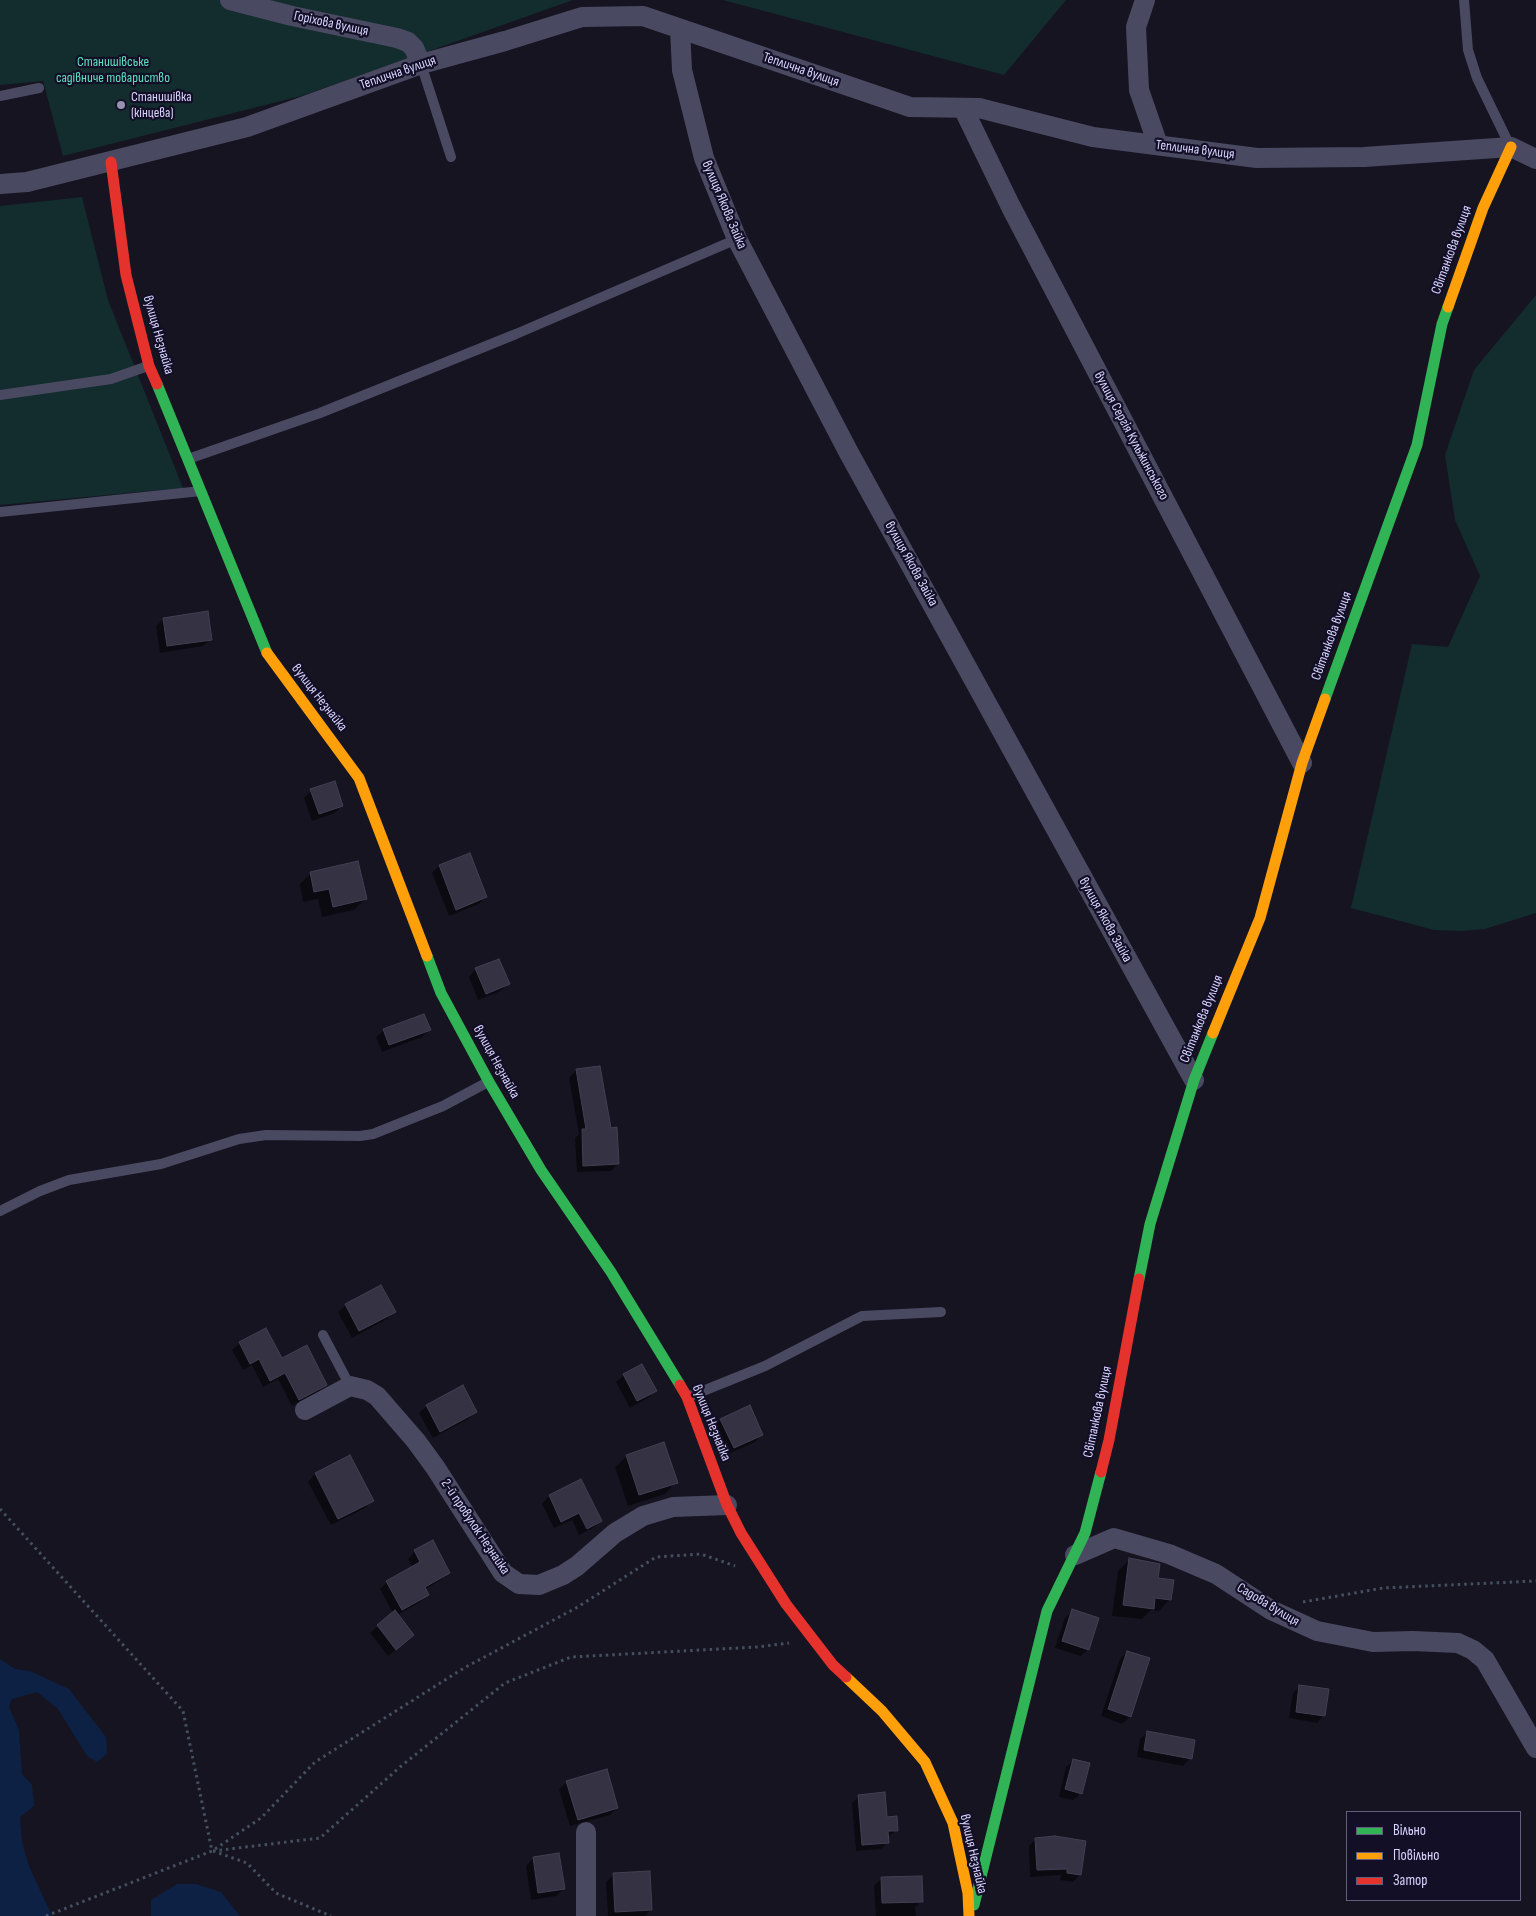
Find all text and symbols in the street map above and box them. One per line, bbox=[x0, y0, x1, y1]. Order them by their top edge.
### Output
street label: Горіхова вулиця bbox=[292, 8, 370, 40]
street label: Теплична вулиця bbox=[761, 49, 841, 91]
street label: Теплична вулиця bbox=[358, 52, 438, 94]
park label: Станишівське садівниче товариство bbox=[56, 54, 170, 86]
place label: Станишівка (кінцева) bbox=[131, 89, 192, 121]
marker: Станишівка (кінцева) bbox=[115, 99, 127, 111]
street label: Теплична вулиця bbox=[1155, 137, 1235, 163]
street label: вулиця Якова Зайка bbox=[698, 158, 750, 252]
street label: Світанкова вулиця bbox=[1428, 203, 1476, 297]
street label: вулиця Незнайка bbox=[139, 294, 177, 376]
street label: вулиця Сергія Кульжинського bbox=[1090, 369, 1172, 503]
street label: вулиця Якова Зайка bbox=[881, 519, 941, 609]
street label: Світанкова вулиця bbox=[1308, 589, 1356, 683]
street label: вулиця Незнайка bbox=[287, 661, 351, 735]
street label: вулиця Якова Зайка bbox=[1075, 875, 1135, 965]
street label: Світанкова вулиця bbox=[1177, 973, 1227, 1065]
street label: вулиця Незнайка bbox=[469, 1023, 523, 1101]
street label: Світанкова вулиця bbox=[1080, 1365, 1116, 1459]
street label: вулиця Незнайка bbox=[688, 1382, 734, 1464]
street label: 2-й провулок Незнайка bbox=[437, 1476, 513, 1578]
street label: Садова вулиця bbox=[1234, 1580, 1302, 1630]
legend bbox=[1346, 1811, 1521, 1901]
street label: вулиця Незнайка bbox=[956, 1813, 990, 1895]
text: Вільно bbox=[1393, 1821, 1426, 1840]
text: Повільно bbox=[1393, 1846, 1439, 1865]
text: Затор bbox=[1393, 1871, 1427, 1890]

